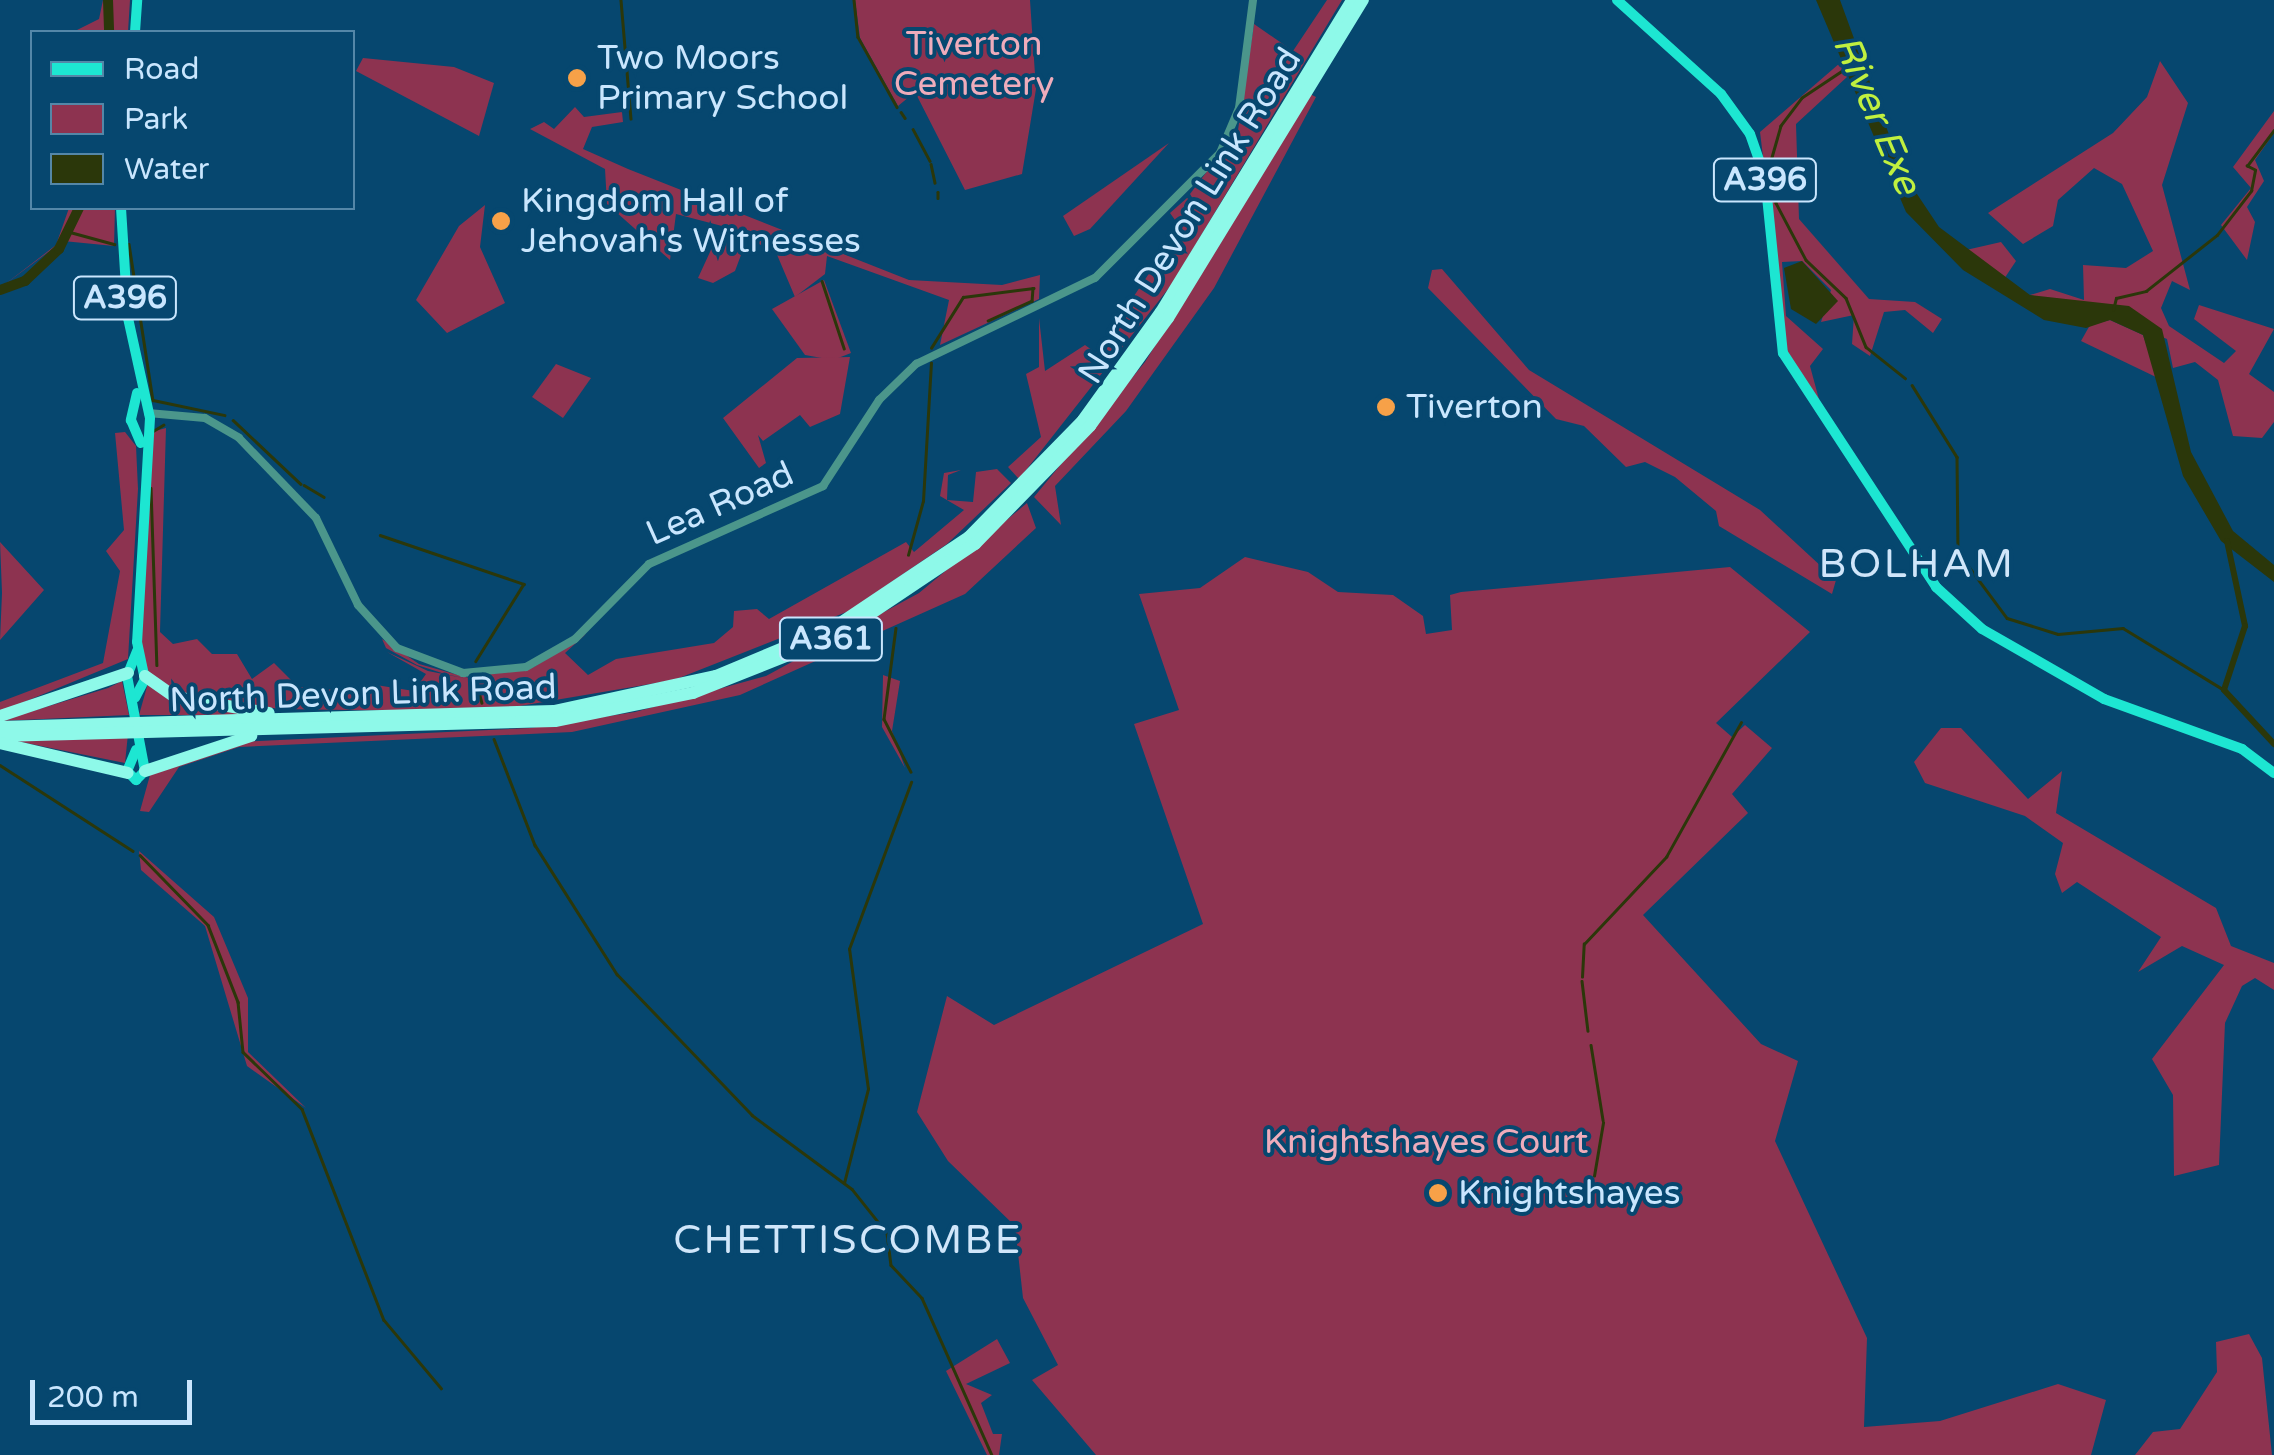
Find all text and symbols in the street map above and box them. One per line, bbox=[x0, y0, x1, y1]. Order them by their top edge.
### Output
park label: Tiverton Cemetery bbox=[894, 23, 1054, 105]
water label: River Exe bbox=[1822, 29, 1930, 201]
legend bbox=[30, 30, 355, 210]
place label: Two Moors Primary School bbox=[597, 37, 848, 119]
street label: North Devon Link Road bbox=[1069, 40, 1311, 392]
text: Road bbox=[124, 51, 199, 88]
marker: Two Moors Primary School bbox=[566, 67, 588, 89]
text: Park bbox=[124, 101, 188, 138]
text: Water bbox=[124, 151, 209, 188]
road number: A396 bbox=[1712, 153, 1818, 207]
place label: Kingdom Hall of Jehovah's Witnesses bbox=[521, 180, 861, 262]
marker: Kingdom Hall of Jehovah's Witnesses bbox=[490, 210, 512, 232]
road number: A396 bbox=[72, 271, 178, 325]
place label: Tiverton bbox=[1406, 386, 1543, 428]
marker: Tiverton bbox=[1375, 396, 1397, 418]
street label: Lea Road bbox=[640, 453, 800, 555]
district label: BOLHAM bbox=[1819, 540, 2015, 588]
road number: A361 bbox=[778, 612, 884, 666]
street label: North Devon Link Road bbox=[169, 666, 557, 722]
park label: Knightshayes Court bbox=[1264, 1121, 1588, 1163]
place label: Knightshayes bbox=[1458, 1172, 1680, 1214]
marker: Knightshayes bbox=[1427, 1182, 1449, 1204]
district label: CHETTISCOMBE bbox=[673, 1216, 1023, 1264]
scale bar bbox=[35, 1360, 198, 1422]
text: 200 m bbox=[47, 1379, 139, 1416]

